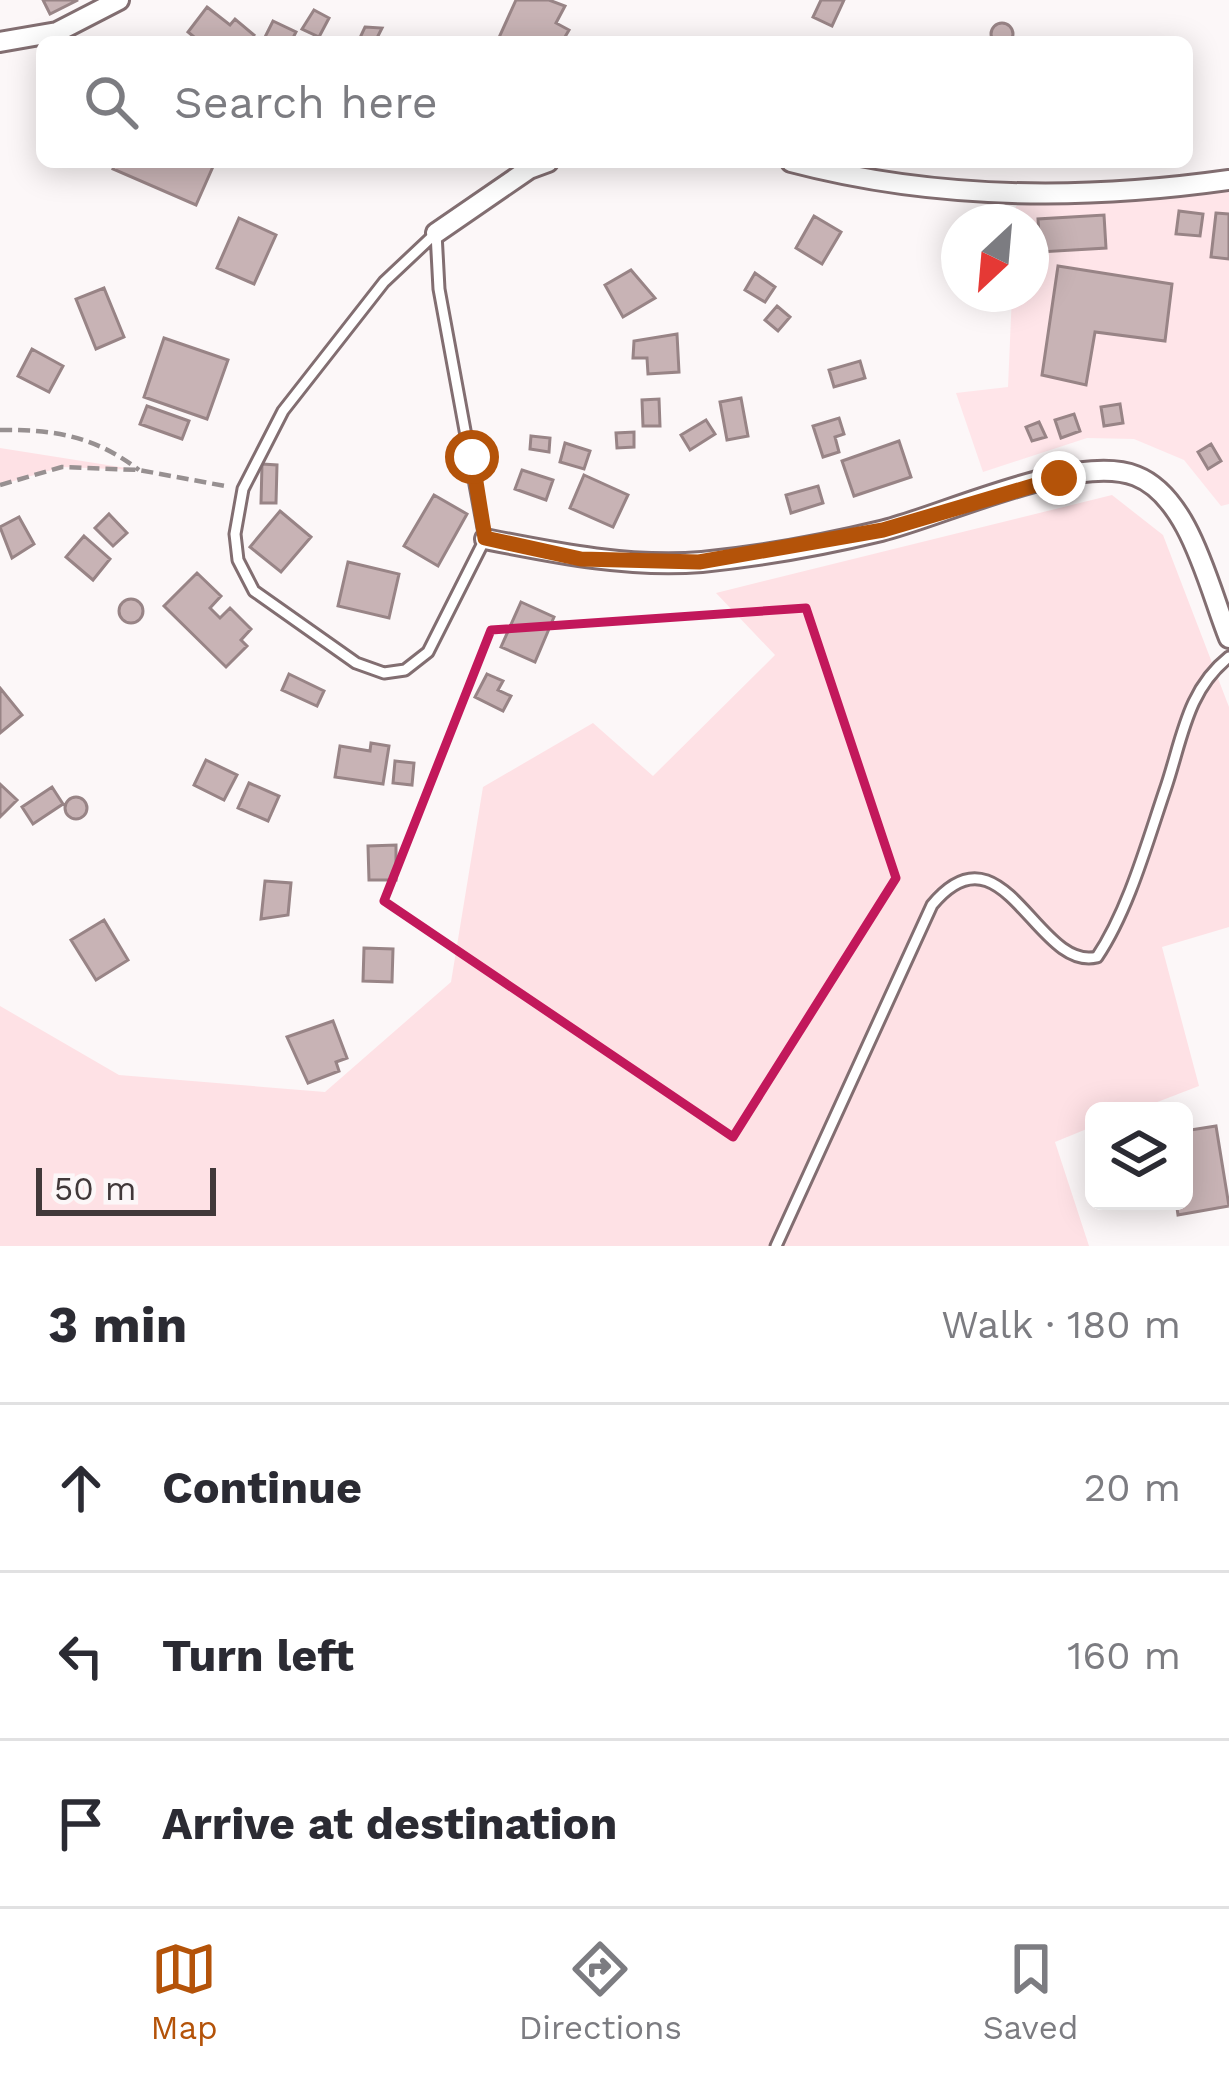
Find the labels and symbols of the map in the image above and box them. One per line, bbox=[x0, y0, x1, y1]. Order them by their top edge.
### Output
north arrow bbox=[941, 204, 1049, 312]
route start bbox=[445, 430, 499, 484]
route end bbox=[1032, 451, 1086, 505]
scale bar bbox=[36, 1162, 216, 1215]

